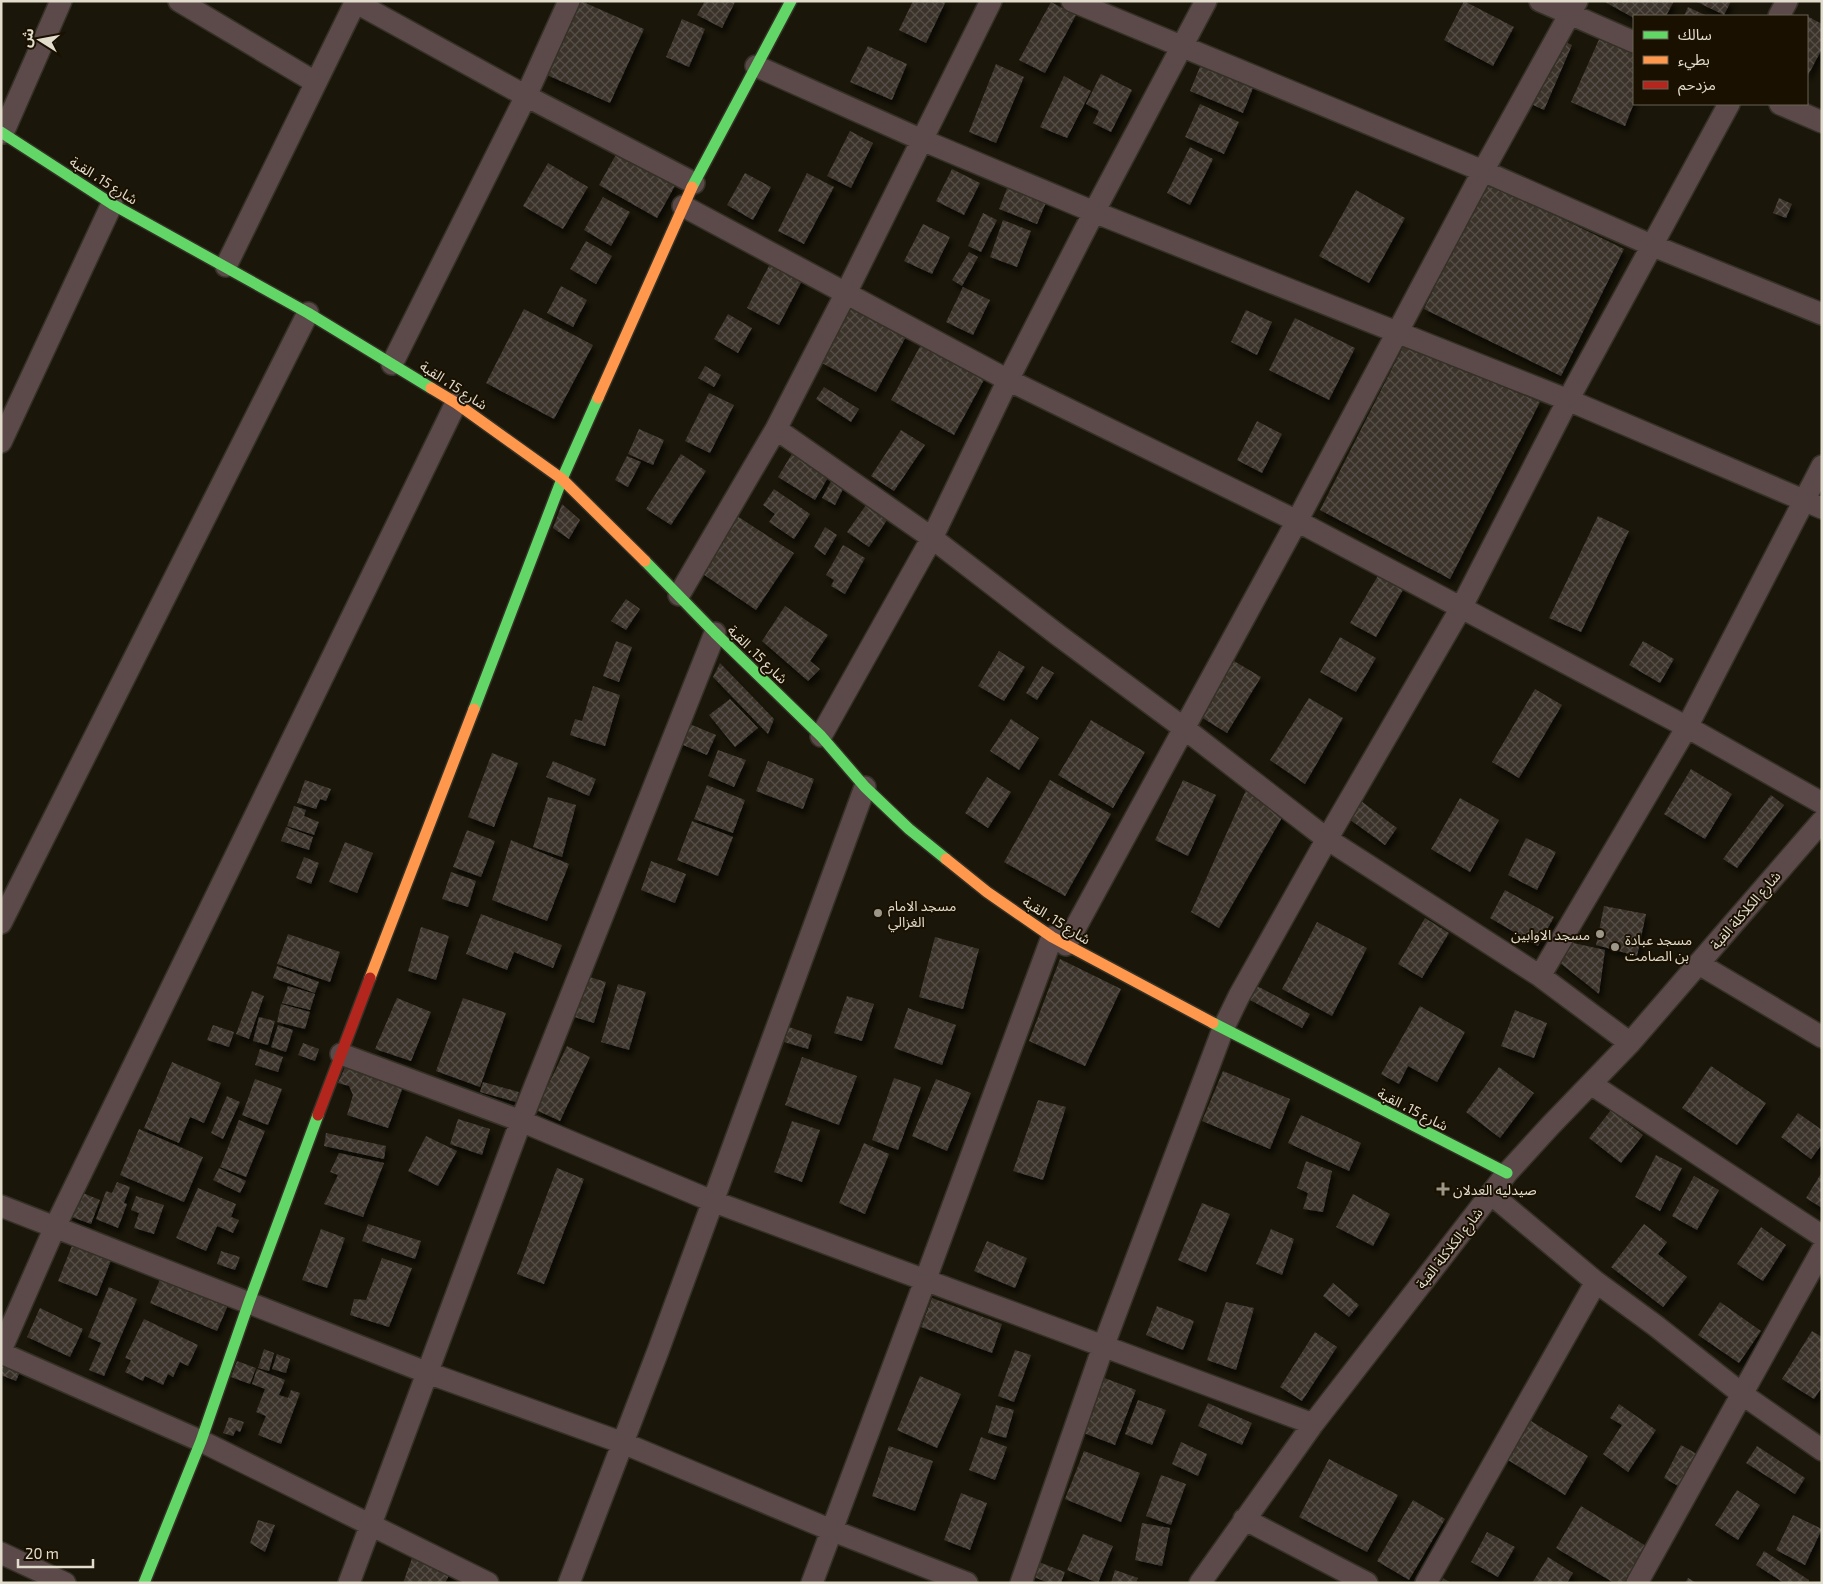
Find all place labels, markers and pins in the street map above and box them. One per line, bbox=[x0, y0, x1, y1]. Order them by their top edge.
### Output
place label: مسجد الامام الغزالي bbox=[888, 897, 956, 933]
marker: مسجد الامام الغزالي bbox=[872, 907, 884, 919]
place label: مسجد الاوابين bbox=[1511, 926, 1590, 944]
marker: مسجد الاوابين bbox=[1594, 928, 1606, 940]
place label: مسجد عبادة بن الصامت bbox=[1625, 931, 1692, 965]
marker: مسجد عبادة بن الصامت bbox=[1609, 941, 1621, 953]
place label: صيدليه العدلان bbox=[1453, 1181, 1537, 1199]
marker: صيدليه العدلان bbox=[1437, 1183, 1449, 1195]

